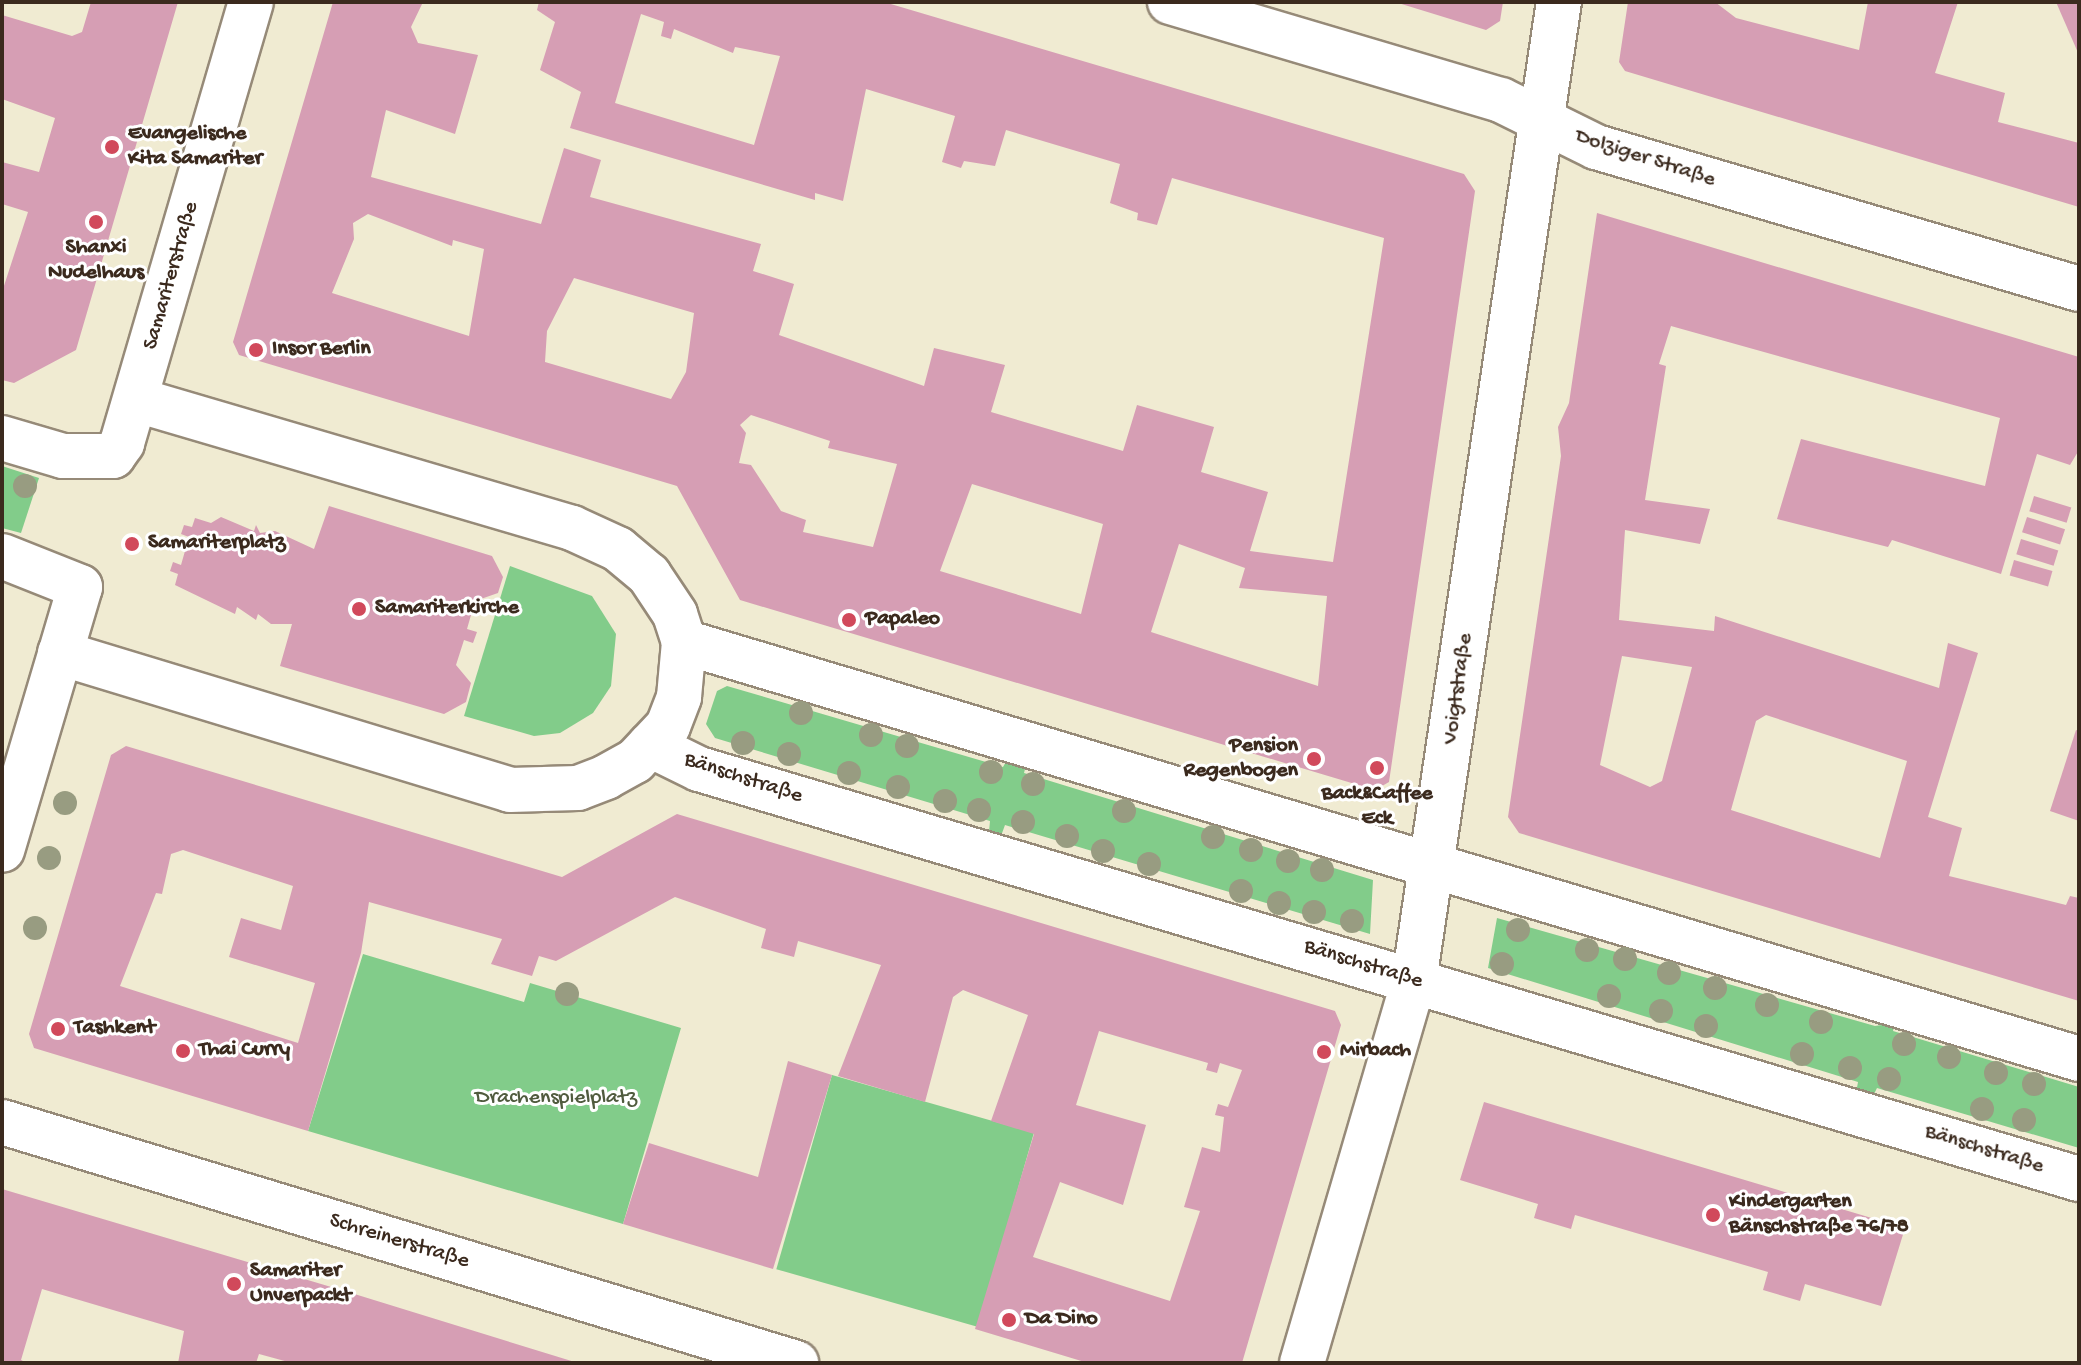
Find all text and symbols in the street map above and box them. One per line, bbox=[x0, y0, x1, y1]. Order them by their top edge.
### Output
place label: Evangelische Kita Samariter bbox=[128, 121, 262, 172]
street label: Dolziger Straße bbox=[1572, 124, 1718, 194]
marker: Evangelische Kita Samariter bbox=[103, 138, 121, 156]
street label: Samariterstraße bbox=[138, 199, 206, 353]
marker: Shanxi Nudelhaus bbox=[87, 213, 105, 231]
place label: Shanxi Nudelhaus bbox=[48, 235, 144, 286]
place label: Insor Berlin bbox=[272, 337, 371, 363]
marker: Insor Berlin bbox=[247, 341, 265, 359]
place label: Samariterplatz bbox=[148, 531, 286, 557]
marker: Samariterplatz bbox=[123, 535, 141, 553]
place label: Samariterkirche bbox=[375, 596, 519, 622]
marker: Samariterkirche bbox=[350, 600, 368, 618]
place label: Papaleo bbox=[865, 607, 940, 633]
marker: Papaleo bbox=[840, 611, 858, 629]
street label: Voigtstraße bbox=[1438, 632, 1480, 746]
place label: Pension Regenbogen bbox=[1183, 733, 1298, 784]
street label: Bänschstraße bbox=[680, 747, 806, 811]
marker: Pension Regenbogen bbox=[1305, 750, 1323, 768]
marker: Back&Caffee Eck bbox=[1368, 759, 1386, 777]
place label: Back&Caffee Eck bbox=[1321, 781, 1433, 832]
street label: Bänschstraße bbox=[1300, 934, 1426, 996]
place label: Tashkent bbox=[74, 1016, 155, 1042]
marker: Tashkent bbox=[49, 1020, 67, 1038]
place label: Thai Curry bbox=[199, 1038, 290, 1064]
place label: Mirbach bbox=[1340, 1039, 1411, 1065]
marker: Thai Curry bbox=[174, 1042, 192, 1060]
marker: Mirbach bbox=[1315, 1043, 1333, 1061]
park label: Drachenspielplatz bbox=[475, 1086, 637, 1112]
street label: Bänschstraße bbox=[1921, 1119, 2047, 1181]
place label: Kindergarten Bänschstraße 76/78 bbox=[1729, 1189, 1909, 1240]
marker: Kindergarten Bänschstraße 76/78 bbox=[1704, 1206, 1722, 1224]
street label: Schreinerstraße bbox=[326, 1208, 472, 1276]
place label: Samariter Unverpackt bbox=[250, 1258, 351, 1310]
marker: Samariter Unverpackt bbox=[225, 1275, 243, 1293]
place label: Da Dino bbox=[1025, 1307, 1098, 1333]
marker: Da Dino bbox=[1000, 1311, 1018, 1329]

